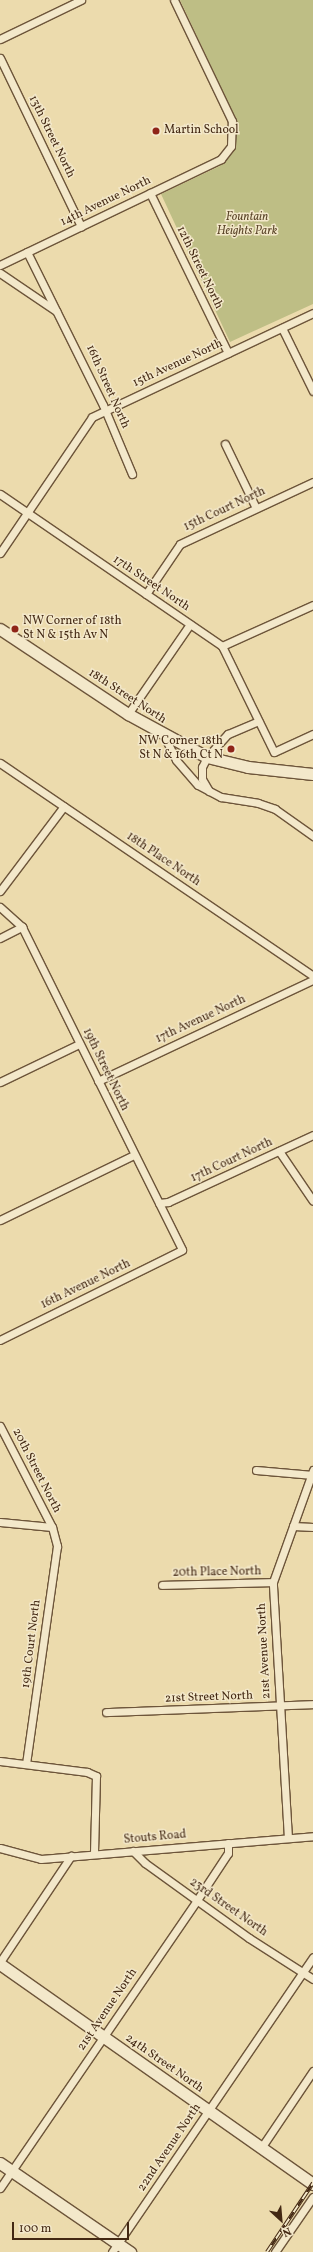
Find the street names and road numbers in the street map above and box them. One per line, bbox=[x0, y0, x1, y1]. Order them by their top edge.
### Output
street label: 13th Street North bbox=[25, 93, 77, 181]
street label: 14th Avenue North bbox=[58, 174, 154, 230]
street label: 12th Street North bbox=[173, 224, 225, 312]
street label: 15th Avenue North bbox=[131, 337, 225, 391]
street label: 16th Street North bbox=[82, 343, 132, 431]
street label: 15th Court North bbox=[182, 485, 268, 535]
street label: 17th Street North bbox=[110, 553, 192, 615]
street label: 18th Street North bbox=[85, 666, 169, 728]
street label: 18th Place North bbox=[123, 830, 203, 890]
street label: 17th Avenue North bbox=[154, 993, 248, 1047]
street label: 19th Street North bbox=[79, 1026, 131, 1114]
street label: 17th Court North bbox=[189, 1136, 275, 1186]
street label: 16th Avenue North bbox=[39, 1257, 133, 1313]
street label: 20th Street North bbox=[9, 1426, 63, 1516]
street label: 20th Place North bbox=[172, 1565, 262, 1581]
street label: 19th Court North bbox=[19, 1599, 45, 1689]
street label: 21st Avenue North bbox=[255, 1603, 275, 1699]
street label: 21st Street North bbox=[165, 1689, 253, 1707]
street label: Stouts Road bbox=[123, 1828, 187, 1848]
street label: 23rd Street North bbox=[186, 1876, 270, 1940]
street label: 21st Avenue North bbox=[75, 1966, 141, 2054]
street label: 24th Street North bbox=[122, 2032, 206, 2096]
street label: 22nd Avenue North bbox=[135, 2101, 205, 2195]

